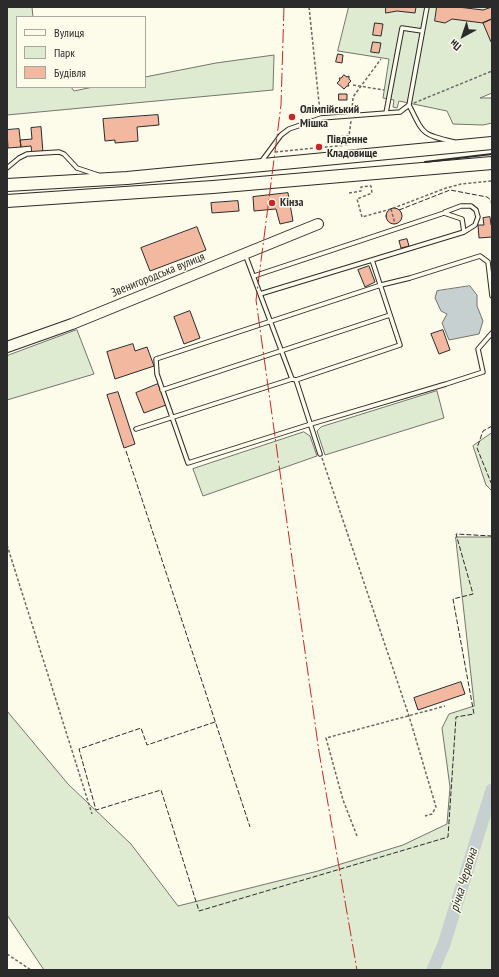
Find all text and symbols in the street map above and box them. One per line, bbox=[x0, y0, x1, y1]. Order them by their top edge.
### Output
legend bbox=[16, 16, 146, 88]
north arrow bbox=[443, 16, 483, 56]
text: Вулиця bbox=[54, 25, 84, 40]
text: Пн bbox=[447, 36, 464, 54]
text: Парк bbox=[54, 45, 75, 60]
text: Будівля bbox=[54, 65, 86, 80]
place label: Олімпійський Мішка bbox=[300, 103, 359, 131]
marker: Олімпійський Мішка bbox=[287, 112, 297, 122]
place label: Південне Кладовище bbox=[327, 133, 377, 161]
marker: Південне Кладовище bbox=[314, 142, 324, 152]
place label: Кінза bbox=[280, 196, 303, 210]
marker: Кінза bbox=[267, 198, 277, 208]
street label: Звенигородська вулиця bbox=[109, 250, 207, 300]
water label: річка Червона bbox=[447, 846, 481, 914]

